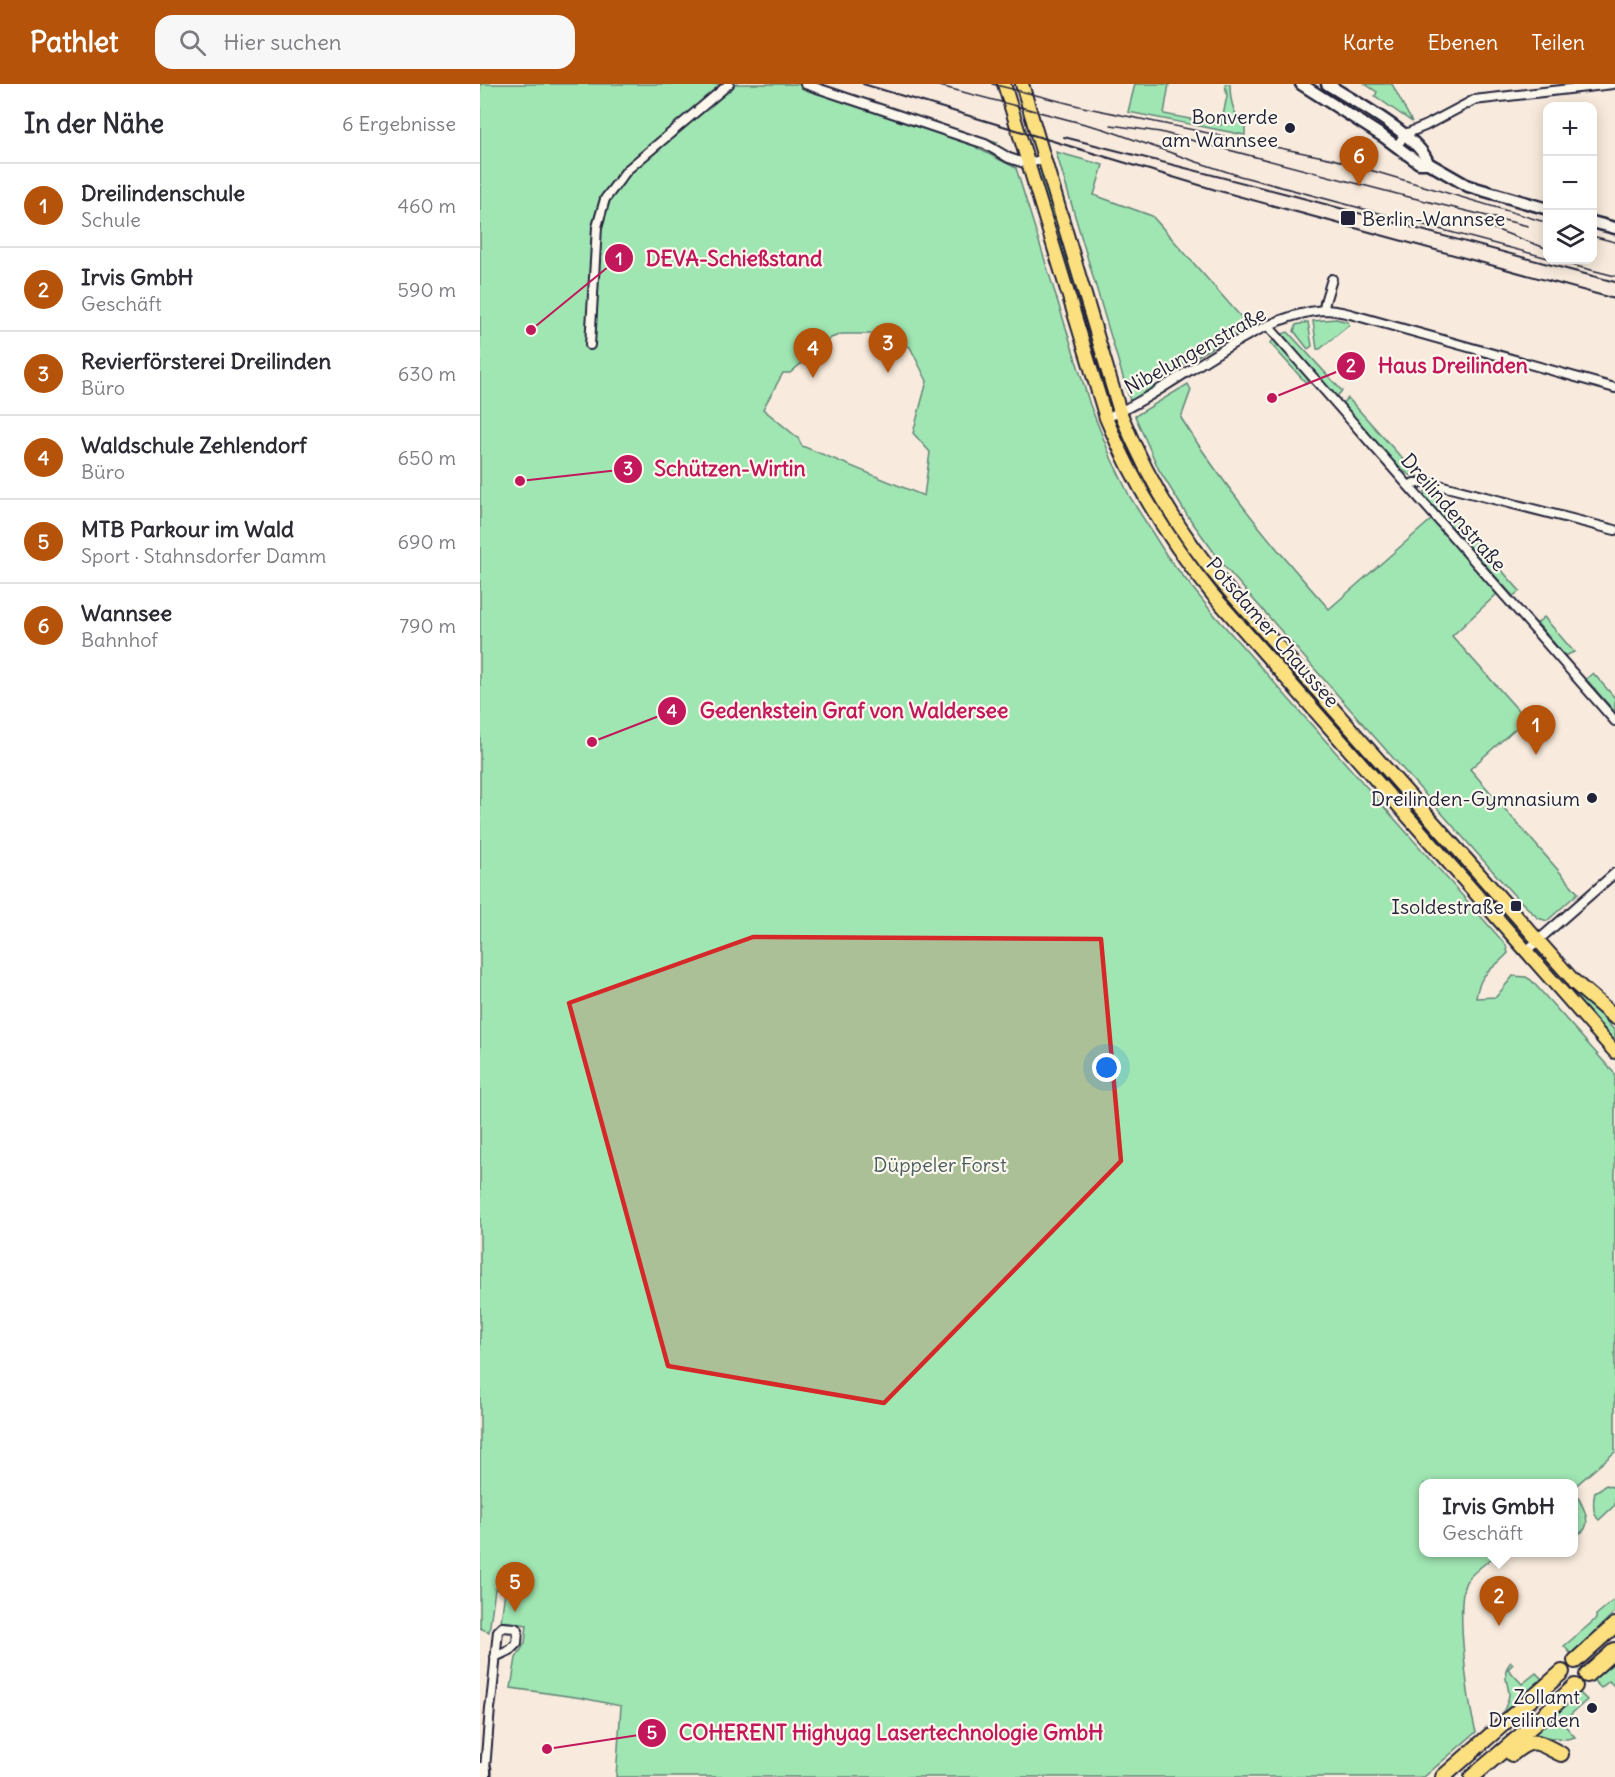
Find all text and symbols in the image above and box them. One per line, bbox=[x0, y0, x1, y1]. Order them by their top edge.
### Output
search box bbox=[155, 15, 575, 69]
text: Pathlet bbox=[30, 24, 119, 60]
icon: search bbox=[176, 26, 209, 59]
text: Hier suchen bbox=[224, 28, 342, 56]
text: Karte bbox=[1343, 29, 1394, 56]
text: Ebenen bbox=[1427, 29, 1498, 56]
text: Teilen bbox=[1531, 29, 1585, 56]
map controls bbox=[1543, 102, 1597, 264]
button: + bbox=[1543, 102, 1597, 156]
place label: Bonverde am Wannsee bbox=[1162, 104, 1278, 152]
text: In der Nähe bbox=[24, 107, 164, 140]
text: 6 Ergebnisse bbox=[342, 111, 456, 136]
marker: Bonverde am Wannsee bbox=[1283, 121, 1297, 135]
pin: 6 bbox=[1340, 136, 1378, 186]
button: − bbox=[1543, 156, 1597, 210]
text: Dreilindenschule bbox=[81, 179, 245, 207]
text: 1 bbox=[40, 193, 47, 218]
text: 460 m bbox=[397, 193, 456, 218]
place label: Berlin-Wannsee bbox=[1362, 206, 1505, 231]
text: Schule bbox=[81, 207, 141, 232]
marker: Berlin-Wannsee bbox=[1339, 209, 1357, 227]
button: layers bbox=[1543, 210, 1597, 264]
callout: DEVA-Schießstand bbox=[604, 239, 835, 278]
text: DEVA-Schießstand bbox=[646, 245, 823, 272]
text: 1 bbox=[615, 247, 623, 270]
text: Irvis GmbH bbox=[81, 263, 193, 291]
text: 2 bbox=[38, 277, 49, 302]
text: 590 m bbox=[398, 277, 456, 302]
text: Geschäft bbox=[81, 291, 162, 316]
street label: Nibelungenstraße bbox=[1120, 301, 1270, 399]
pin: 3 bbox=[868, 324, 908, 373]
pin: 4 bbox=[794, 328, 832, 378]
callout: Haus Dreilinden bbox=[1336, 346, 1540, 385]
text: Revierförsterei Dreilinden bbox=[81, 347, 331, 375]
text: Haus Dreilinden bbox=[1378, 352, 1528, 379]
text: 2 bbox=[1346, 354, 1356, 377]
text: 3 bbox=[38, 361, 49, 386]
text: 630 m bbox=[398, 361, 456, 386]
text: Büro bbox=[81, 375, 125, 400]
text: Waldschule Zehlendorf bbox=[81, 431, 307, 459]
text: 4 bbox=[38, 445, 49, 470]
text: 650 m bbox=[398, 445, 456, 470]
street label: Dreilindenstraße bbox=[1396, 448, 1512, 576]
callout: Schützen-Wirtin bbox=[613, 449, 818, 488]
text: Schützen-Wirtin bbox=[654, 455, 806, 482]
text: 3 bbox=[623, 457, 633, 480]
text: Büro bbox=[81, 459, 125, 484]
text: MTB Parkour im Wald bbox=[81, 515, 294, 543]
text: 5 bbox=[38, 529, 49, 554]
text: 690 m bbox=[398, 529, 456, 554]
text: Sport · Stahnsdorfer Damm bbox=[81, 543, 326, 568]
street label: Potsdamer Chaussee bbox=[1201, 552, 1345, 712]
text: Wannsee bbox=[81, 599, 172, 627]
text: 6 bbox=[38, 613, 49, 638]
text: 790 m bbox=[399, 613, 456, 638]
text: Bahnhof bbox=[81, 627, 158, 652]
callout: Gedenkstein Graf von Waldersee bbox=[657, 691, 1020, 730]
text: Gedenkstein Graf von Waldersee bbox=[700, 697, 1008, 724]
text: 4 bbox=[667, 699, 678, 722]
pin: 1 bbox=[1516, 706, 1556, 755]
place label: Dreilinden-Gymnasium bbox=[1371, 786, 1580, 811]
marker: Dreilinden-Gymnasium bbox=[1585, 791, 1599, 805]
place label: Isoldestraße bbox=[1391, 894, 1504, 919]
marker: Isoldestraße bbox=[1509, 899, 1523, 913]
your location bbox=[1092, 1053, 1121, 1082]
park label: Düppeler Forst bbox=[873, 1152, 1007, 1177]
popup bbox=[1419, 1479, 1578, 1557]
text: Irvis GmbH bbox=[1442, 1492, 1555, 1520]
text: Geschäft bbox=[1442, 1520, 1523, 1545]
pin: 5 bbox=[495, 1562, 534, 1612]
pin: 2 bbox=[1480, 1576, 1518, 1626]
place label: Zollamt Dreilinden bbox=[1488, 1684, 1580, 1732]
marker: Zollamt Dreilinden bbox=[1585, 1701, 1599, 1715]
callout: COHERENT Highyag Lasertechnologie GmbH bbox=[637, 1713, 1115, 1752]
text: COHERENT Highyag Lasertechnologie GmbH bbox=[679, 1719, 1103, 1746]
text: 5 bbox=[647, 1721, 657, 1744]

